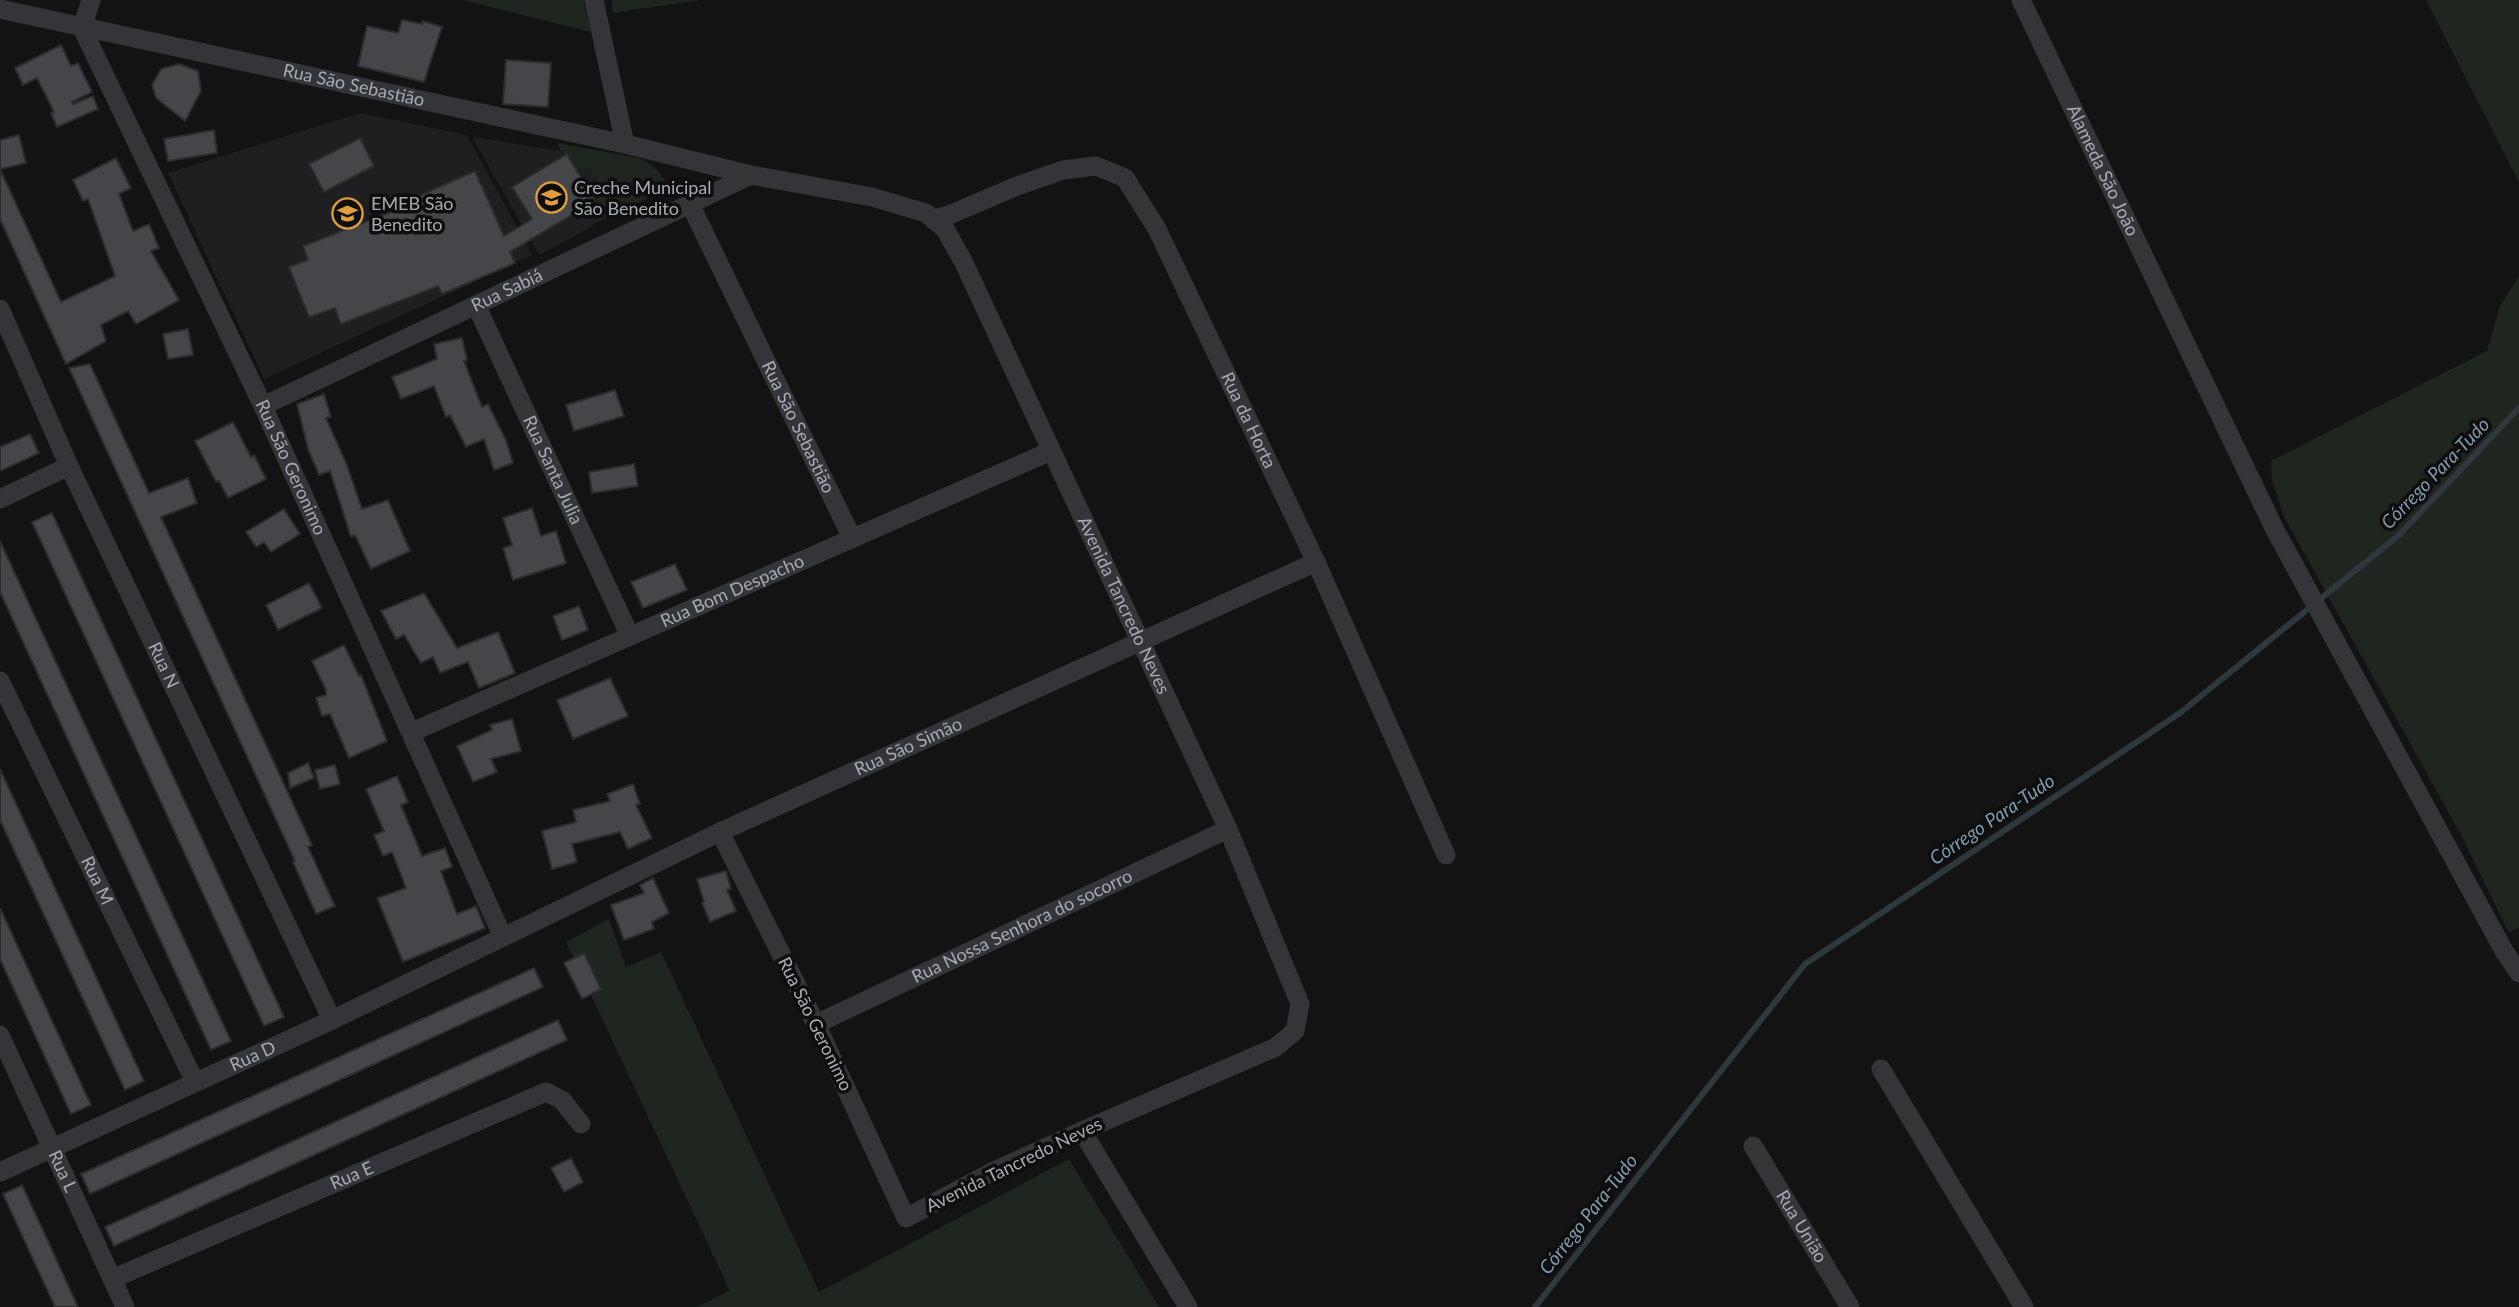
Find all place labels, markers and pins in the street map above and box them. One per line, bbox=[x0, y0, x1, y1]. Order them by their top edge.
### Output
place label: Creche Municipal São Benedito bbox=[574, 176, 712, 219]
school or university icon: Creche Municipal São Benedito bbox=[534, 181, 568, 215]
place label: EMEB São Benedito bbox=[371, 192, 454, 235]
school or university icon: EMEB São Benedito bbox=[331, 197, 365, 231]

